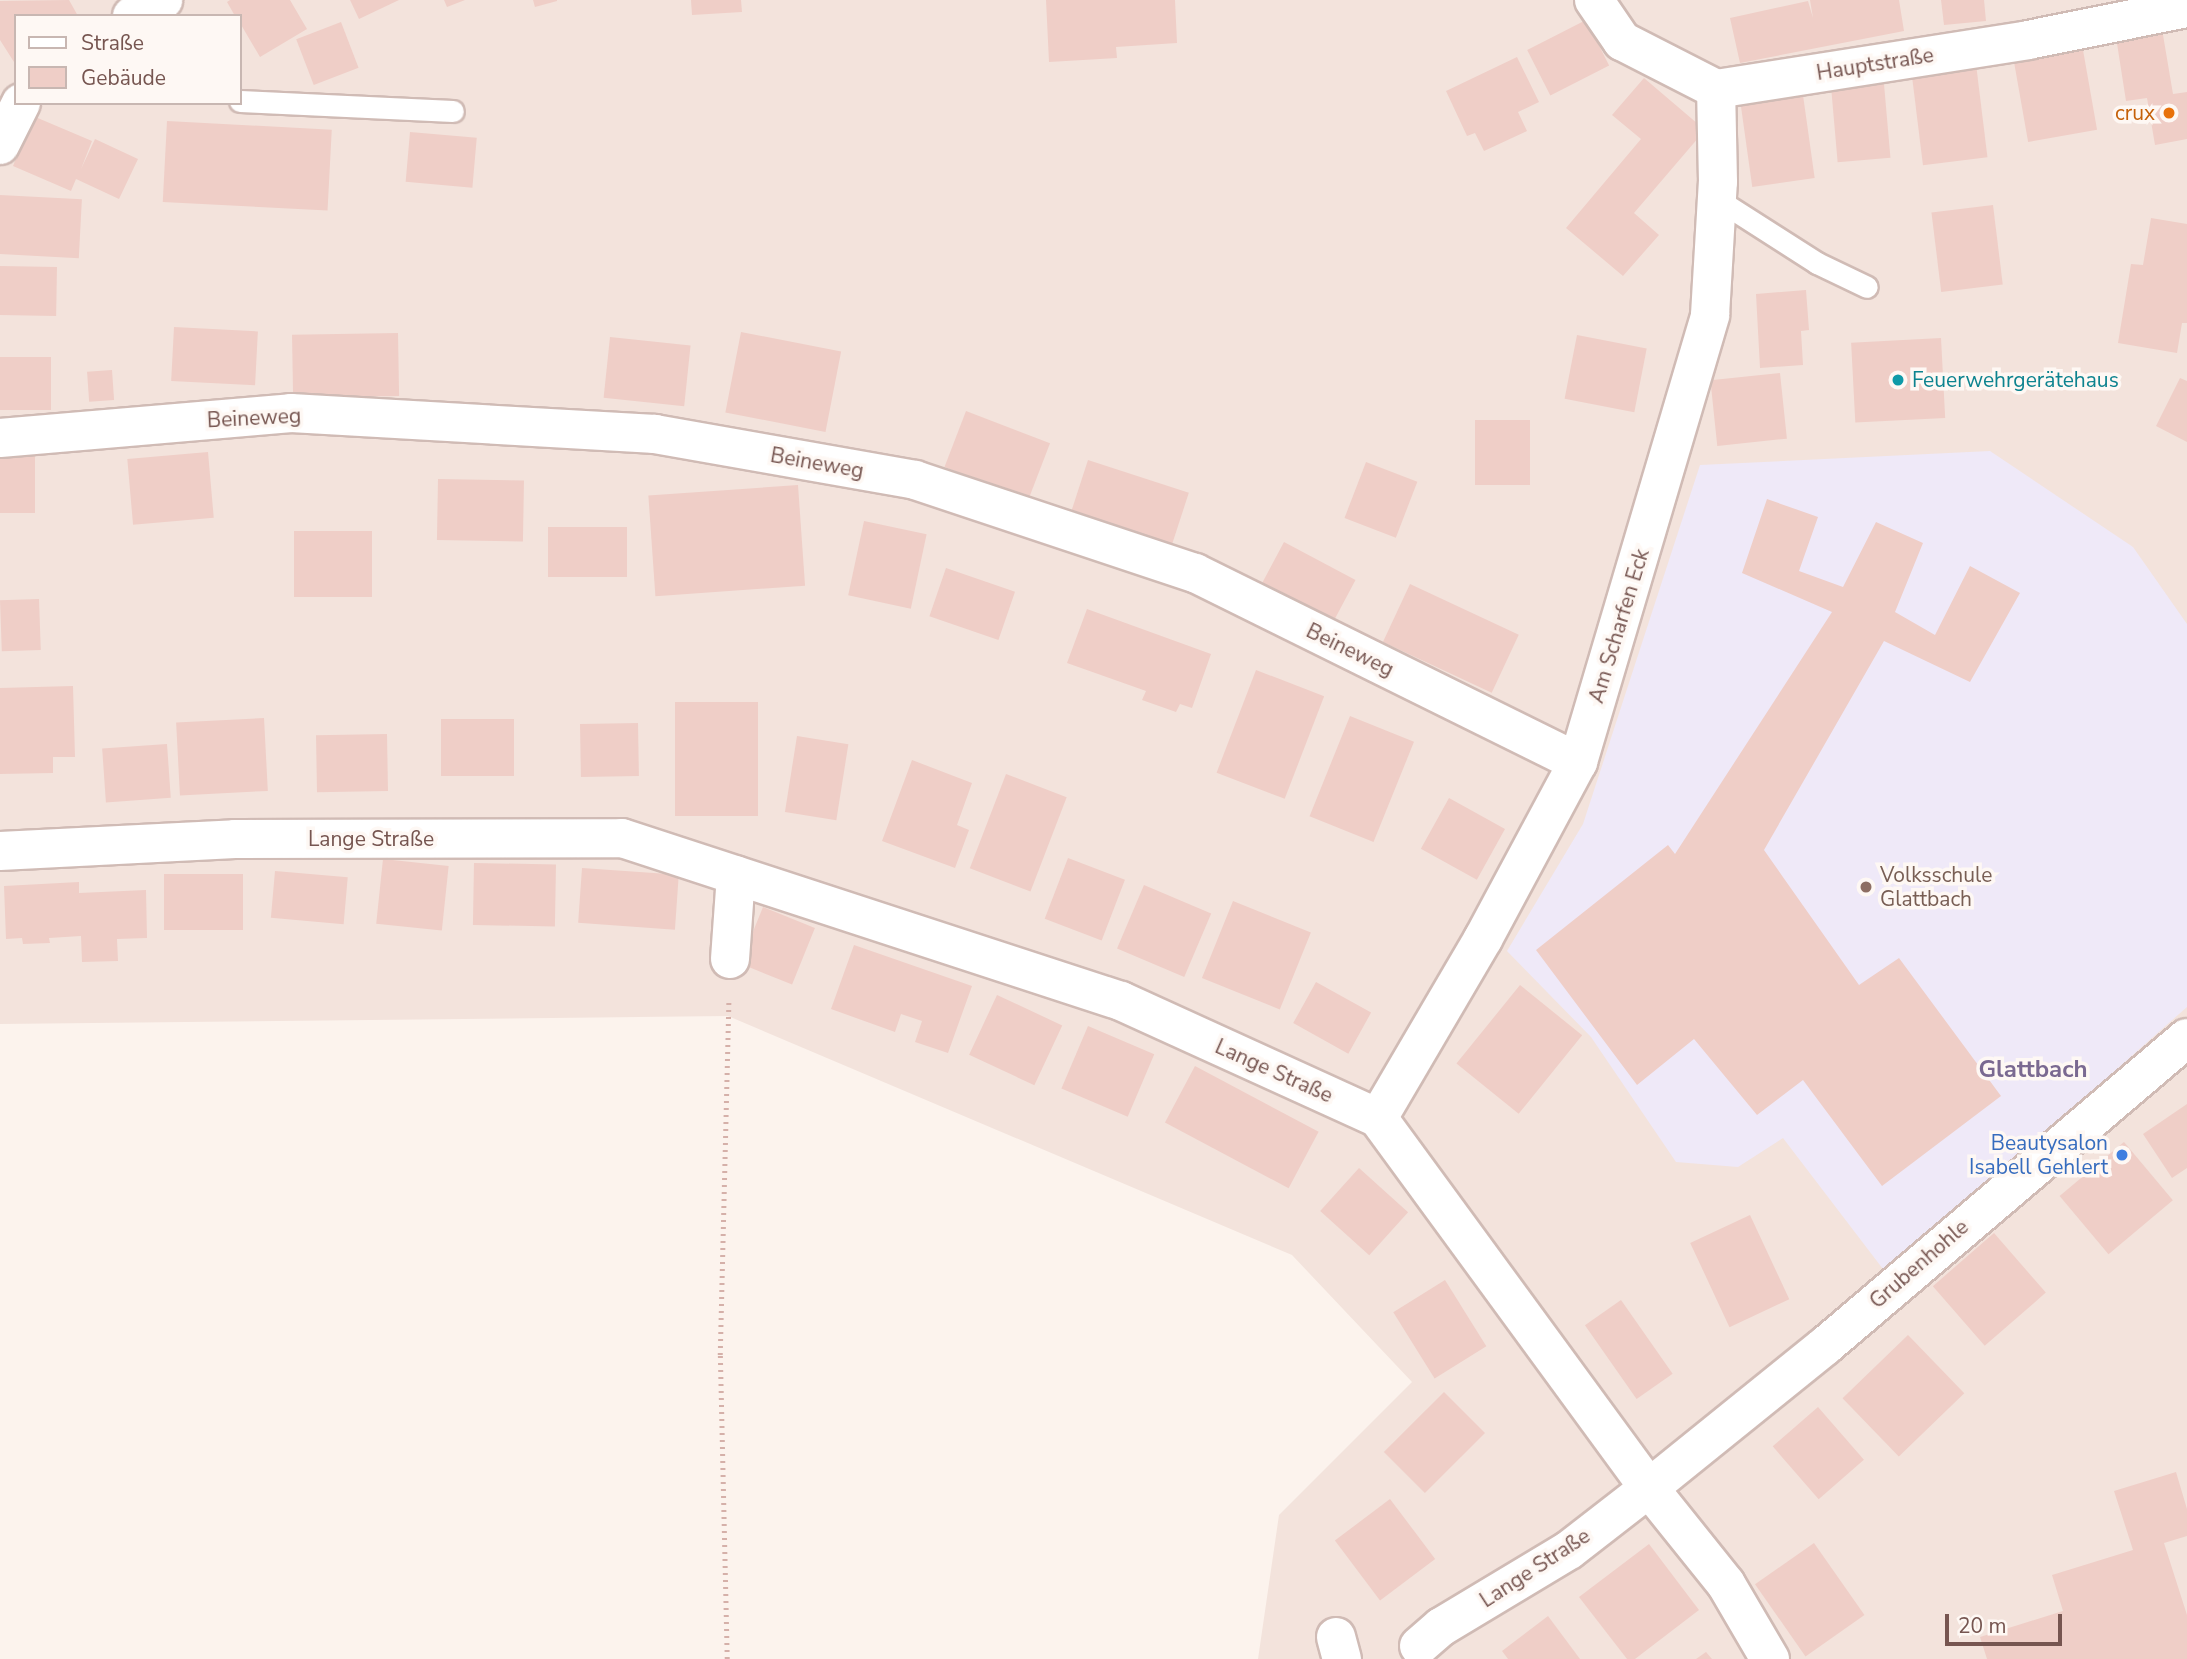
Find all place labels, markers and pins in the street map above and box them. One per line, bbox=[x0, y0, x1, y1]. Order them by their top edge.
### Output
place label: crux bbox=[2115, 100, 2155, 126]
marker: crux bbox=[2161, 105, 2177, 121]
place label: Feuerwehrgerätehaus bbox=[1912, 367, 2119, 393]
marker: Feuerwehrgerätehaus bbox=[1890, 372, 1906, 388]
place label: Volksschule Glattbach bbox=[1880, 862, 1992, 912]
marker: Volksschule Glattbach bbox=[1858, 879, 1874, 895]
place label: Beautysalon Isabell Gehlert bbox=[1969, 1130, 2108, 1180]
marker: Beautysalon Isabell Gehlert bbox=[2114, 1147, 2130, 1163]

